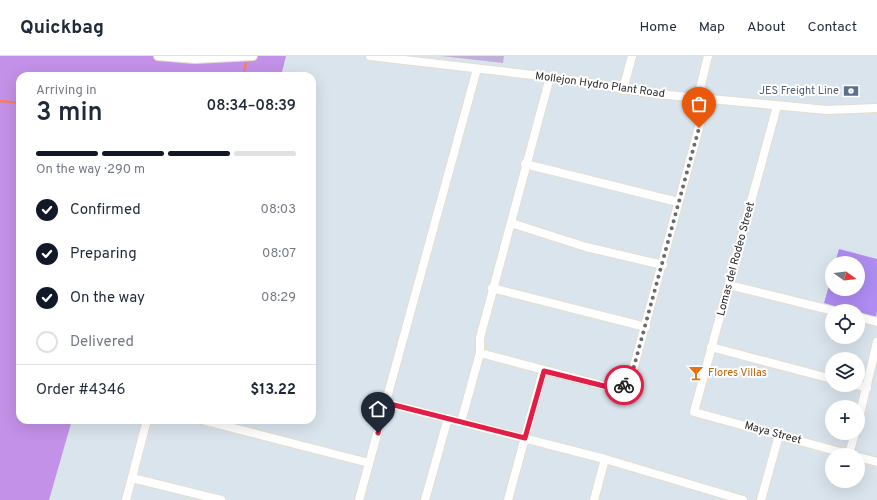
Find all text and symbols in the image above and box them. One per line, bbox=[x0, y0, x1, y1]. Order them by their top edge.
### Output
text: Quickbag bbox=[20, 16, 104, 40]
text: Home bbox=[640, 19, 677, 36]
text: Map bbox=[699, 19, 725, 36]
text: About bbox=[747, 19, 786, 36]
text: Contact bbox=[808, 19, 857, 36]
street label: Mollejon Hydro Plant Road bbox=[534, 69, 666, 101]
bank icon: JES Freight Line bbox=[842, 82, 860, 100]
text: Arriving in bbox=[36, 83, 97, 99]
place label: JES Freight Line bbox=[759, 84, 839, 98]
pin bbox=[682, 87, 716, 128]
icon: bag bbox=[688, 93, 710, 115]
text: 3 min bbox=[36, 97, 103, 130]
text: 08:34–08:39 bbox=[207, 97, 296, 116]
text: On the way · 290 m bbox=[36, 162, 145, 178]
icon: check bbox=[36, 199, 58, 221]
text: Confirmed bbox=[70, 201, 141, 220]
street label: Lomas del Rodeo Street bbox=[714, 201, 758, 317]
text: 08:03 bbox=[261, 202, 296, 218]
icon: check bbox=[36, 243, 58, 265]
text: Preparing bbox=[70, 245, 137, 264]
text: 08:07 bbox=[262, 246, 296, 262]
north arrow bbox=[825, 256, 865, 296]
map controls bbox=[825, 256, 865, 488]
icon: check bbox=[36, 287, 58, 309]
text: On the way bbox=[70, 289, 145, 308]
text: 08:29 bbox=[261, 290, 296, 306]
button: locate bbox=[825, 304, 865, 344]
text: Delivered bbox=[70, 333, 134, 352]
button: layers bbox=[825, 352, 865, 392]
bar icon: Flores Villas bbox=[687, 364, 705, 382]
courier bbox=[604, 365, 644, 405]
place label: Flores Villas bbox=[708, 366, 767, 380]
icon: bike bbox=[613, 374, 635, 396]
text: Order #4346 bbox=[36, 381, 125, 400]
text: $13.22 bbox=[250, 381, 296, 400]
pin bbox=[361, 392, 395, 433]
icon: home bbox=[367, 398, 389, 420]
button: + bbox=[825, 400, 865, 440]
street label: Maya Street bbox=[743, 419, 803, 447]
button: − bbox=[825, 448, 865, 488]

